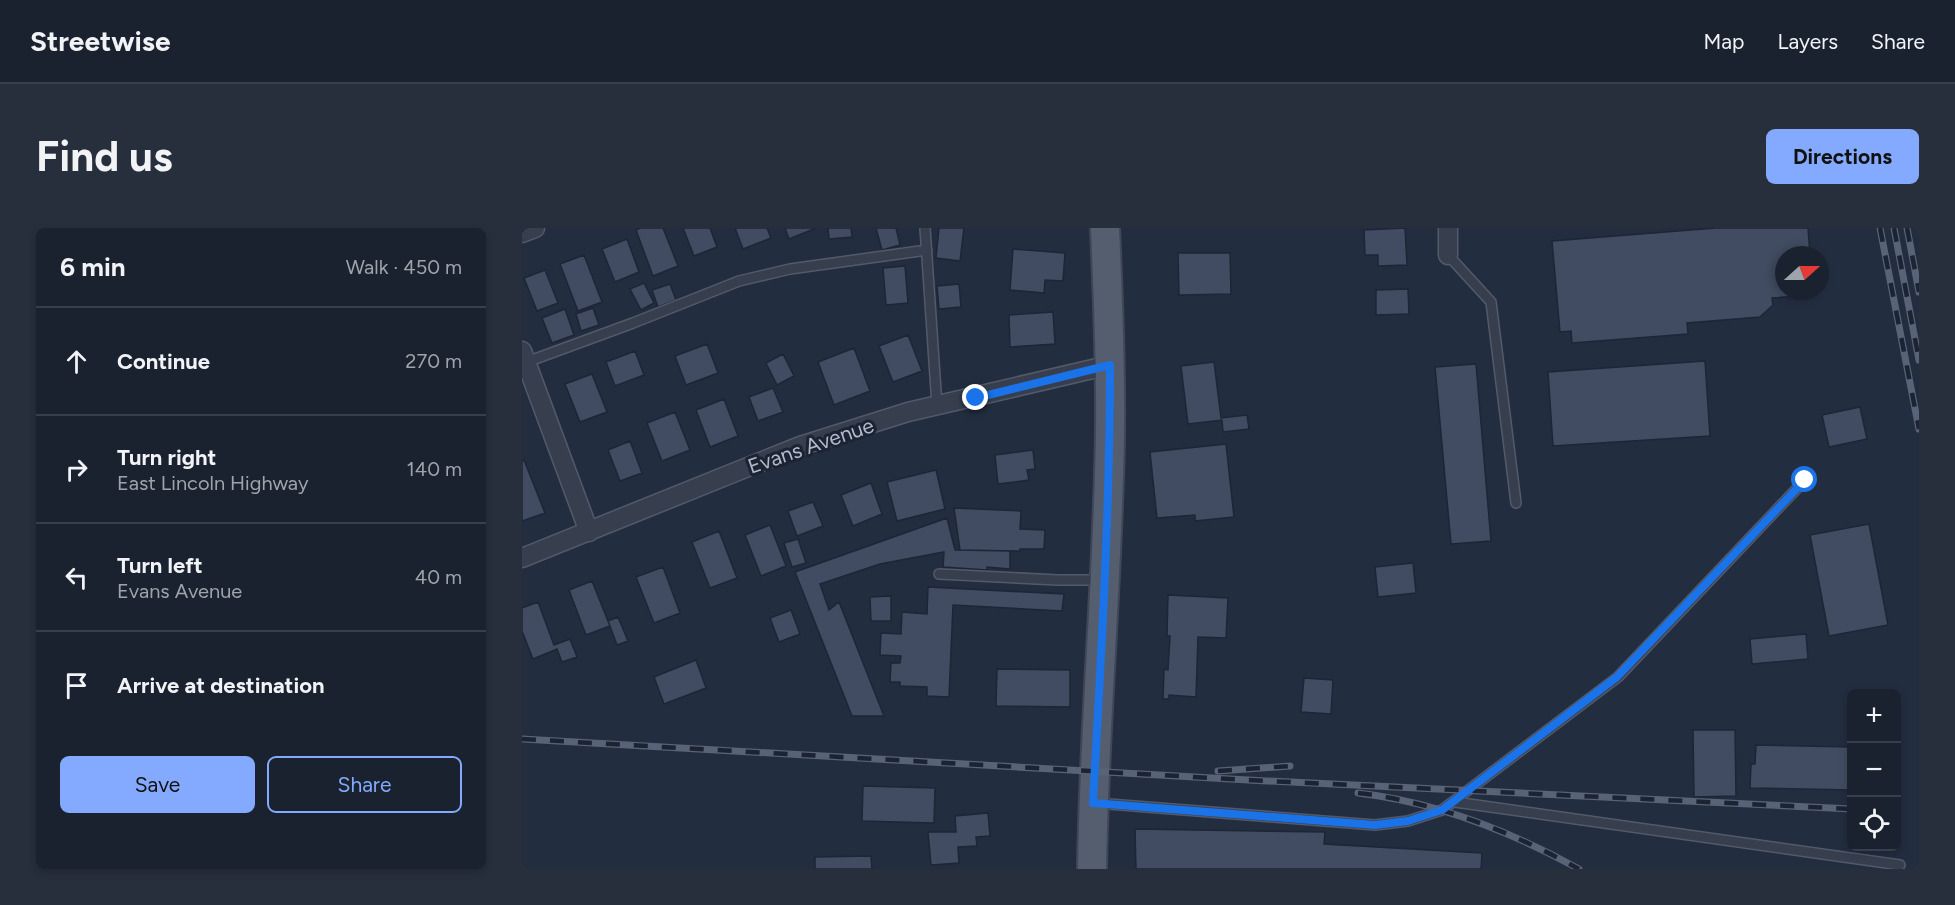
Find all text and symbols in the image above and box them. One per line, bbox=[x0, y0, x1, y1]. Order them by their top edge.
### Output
text: Streetwise bbox=[30, 24, 170, 58]
text: Map bbox=[1704, 29, 1744, 54]
text: Layers bbox=[1777, 29, 1838, 54]
text: Share bbox=[1871, 29, 1925, 54]
button: Directions bbox=[1766, 129, 1919, 184]
text: Find us bbox=[36, 131, 173, 182]
north arrow bbox=[1775, 246, 1829, 300]
text: 6 min bbox=[60, 251, 126, 283]
text: Walk · 450 m bbox=[346, 255, 462, 279]
icon: ahead bbox=[60, 345, 93, 378]
text: Continue bbox=[117, 348, 210, 375]
text: 270 m bbox=[405, 349, 462, 373]
route end bbox=[962, 384, 988, 410]
street label: Evans Avenue bbox=[745, 412, 877, 479]
text: Turn right bbox=[117, 444, 216, 471]
icon: right bbox=[60, 453, 93, 486]
text: 140 m bbox=[407, 457, 462, 481]
route start bbox=[1791, 466, 1817, 492]
text: East Lincoln Highway bbox=[117, 471, 308, 495]
text: Turn left bbox=[117, 552, 203, 579]
icon: left bbox=[60, 561, 93, 594]
text: 40 m bbox=[415, 565, 462, 589]
text: Evans Avenue bbox=[117, 579, 242, 603]
icon: arrive bbox=[60, 669, 93, 702]
text: Arrive at destination bbox=[117, 672, 325, 699]
map controls bbox=[1847, 689, 1901, 851]
button: + bbox=[1847, 689, 1901, 743]
button: − bbox=[1847, 743, 1901, 797]
button: Save bbox=[60, 756, 255, 813]
button: Share bbox=[267, 756, 462, 813]
button: locate bbox=[1847, 797, 1901, 851]

